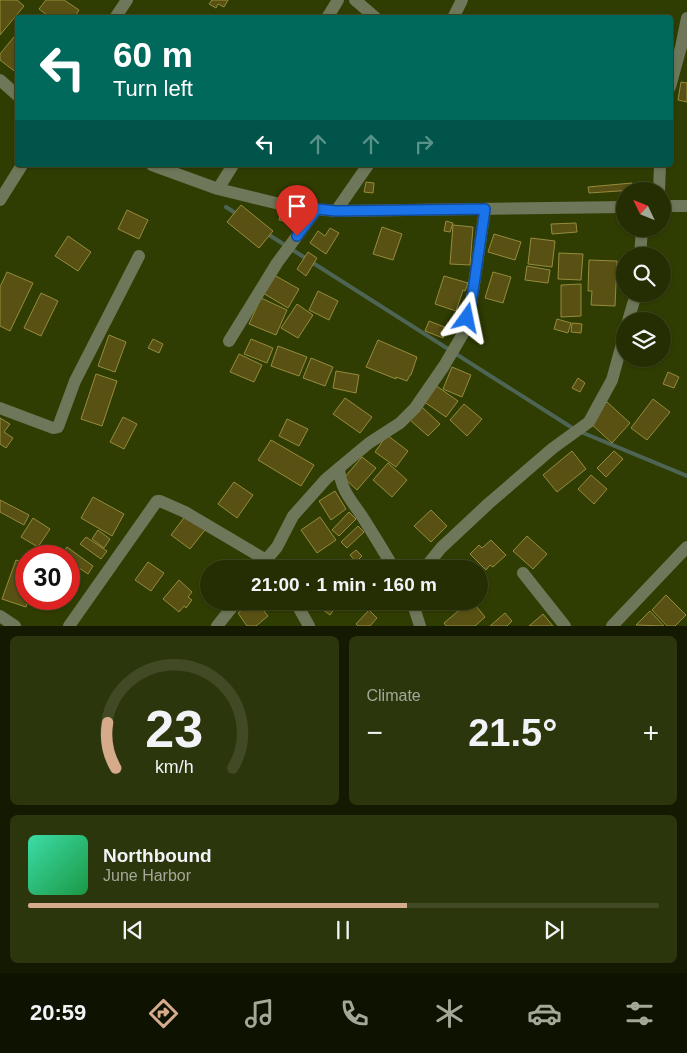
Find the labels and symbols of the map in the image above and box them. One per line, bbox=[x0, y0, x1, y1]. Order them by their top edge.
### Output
north arrow bbox=[616, 182, 671, 238]
pin bbox=[276, 185, 318, 236]
position arrow bbox=[440, 291, 492, 343]
speed limit sign: 30 bbox=[15, 545, 80, 610]

